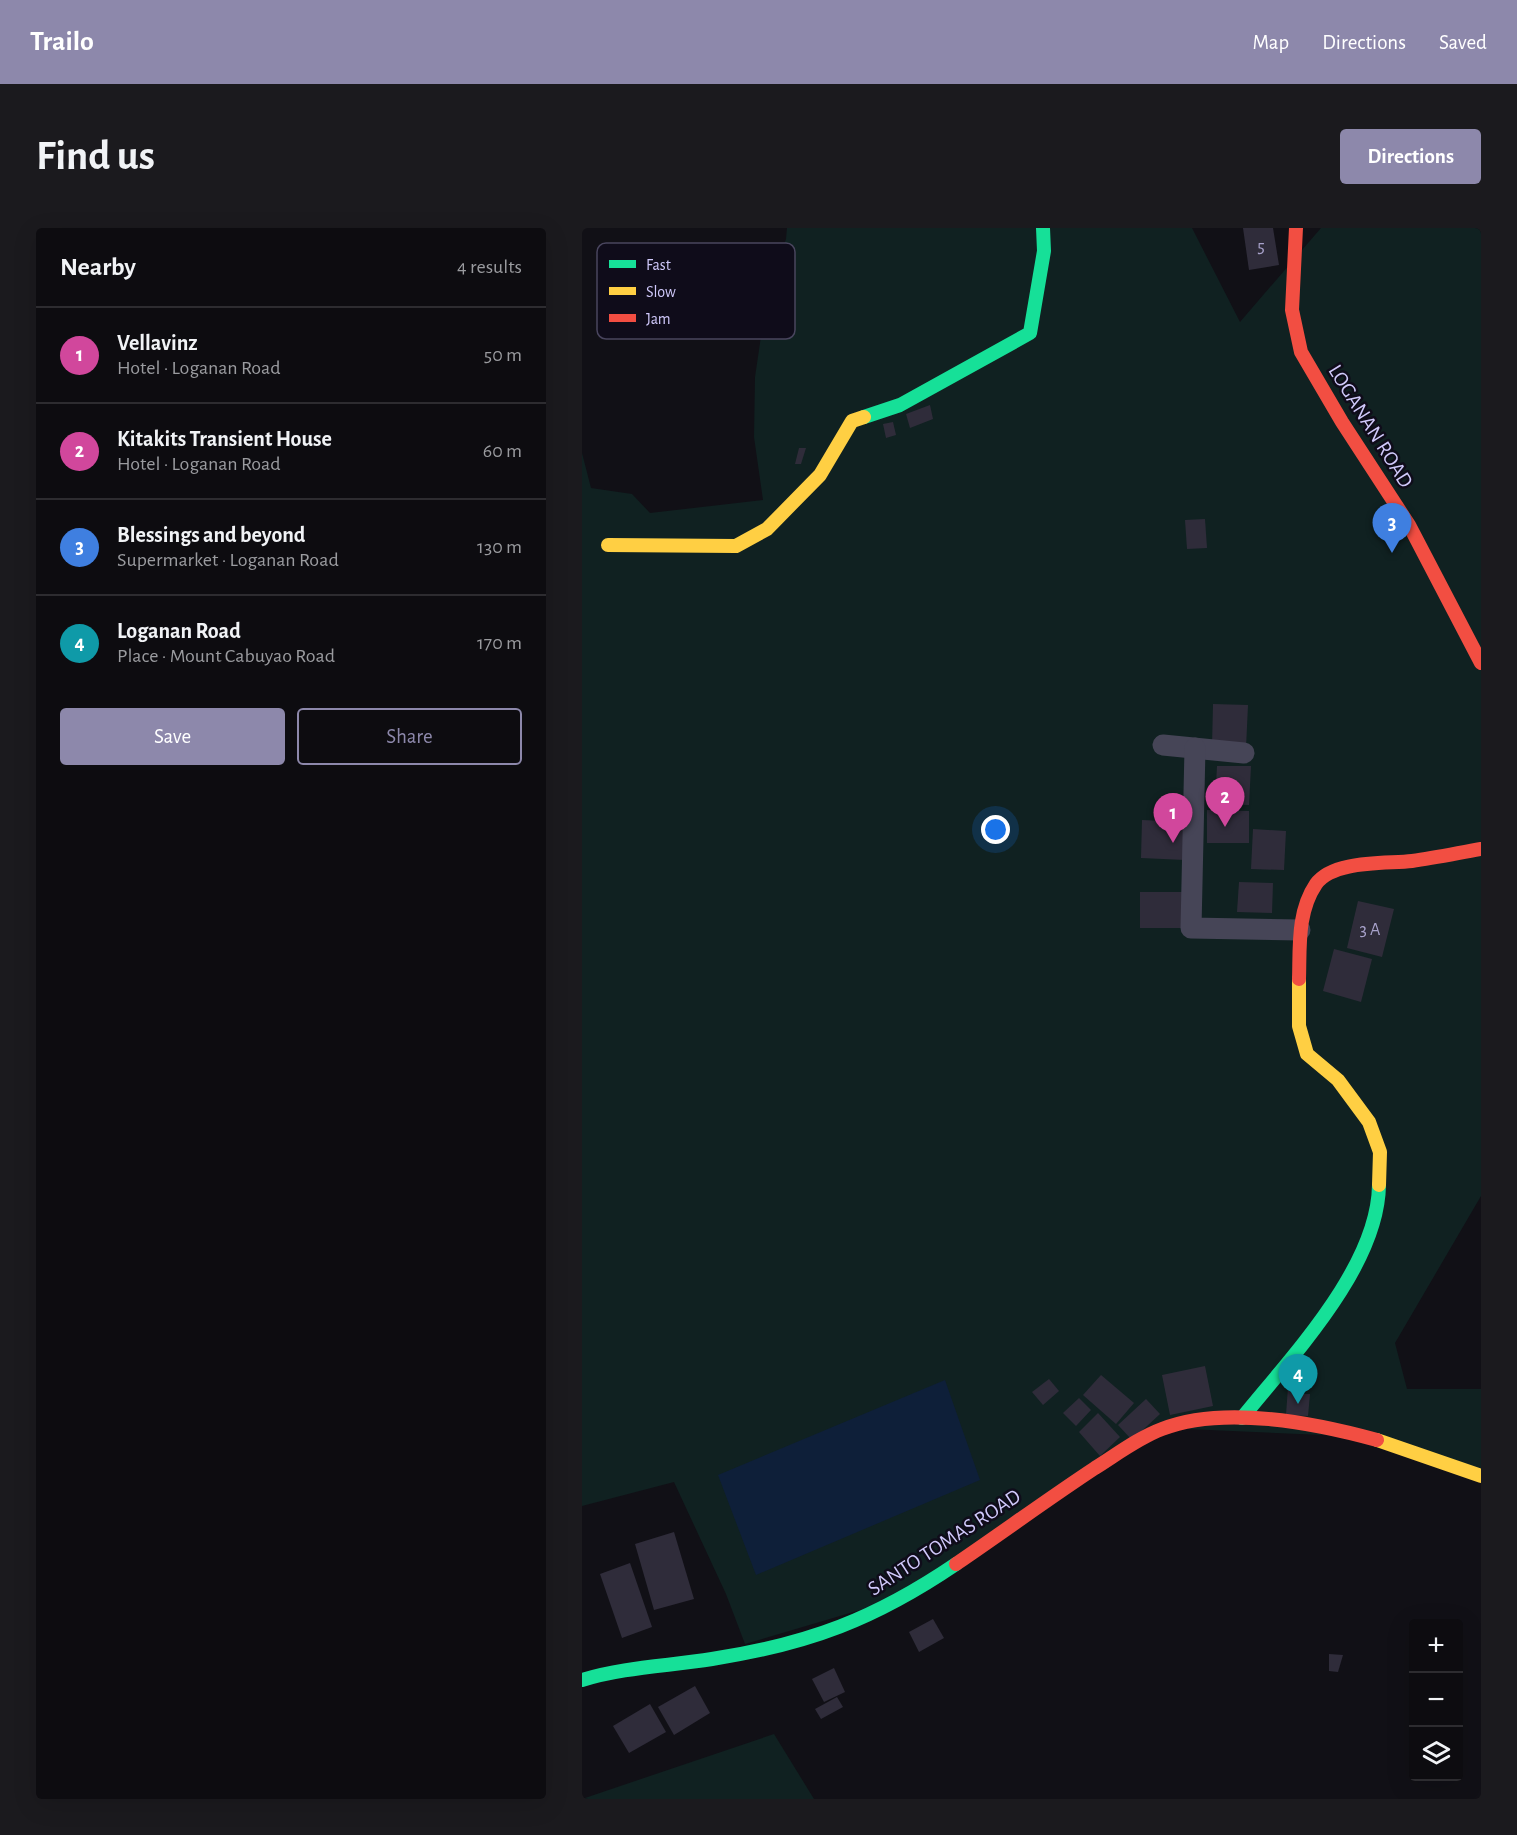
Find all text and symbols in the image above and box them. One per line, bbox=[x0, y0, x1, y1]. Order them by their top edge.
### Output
text: Trailo bbox=[30, 28, 94, 56]
text: Map bbox=[1253, 32, 1289, 53]
text: Directions bbox=[1322, 32, 1406, 53]
text: Saved bbox=[1439, 32, 1487, 53]
button: Directions bbox=[1340, 129, 1481, 184]
text: Find us bbox=[36, 135, 155, 177]
house number: 5 bbox=[1257, 238, 1265, 256]
legend bbox=[597, 243, 795, 339]
text: Nearby bbox=[60, 254, 136, 280]
text: 4 results bbox=[457, 257, 522, 277]
text: Fast bbox=[646, 257, 671, 273]
text: Slow bbox=[646, 284, 676, 300]
text: Jam bbox=[646, 311, 671, 327]
text: Vellavinz bbox=[117, 332, 198, 354]
text: 1 bbox=[76, 345, 83, 365]
text: 50 m bbox=[484, 345, 522, 365]
text: Hotel · Loganan Road bbox=[117, 358, 281, 378]
street label: LOGANAN ROAD bbox=[1324, 361, 1417, 491]
text: Kitakits Transient House bbox=[117, 428, 332, 450]
text: 2 bbox=[75, 441, 84, 461]
text: 60 m bbox=[483, 441, 522, 461]
text: Hotel · Loganan Road bbox=[117, 454, 281, 474]
pin: 3 bbox=[1372, 504, 1412, 553]
text: Blessings and beyond bbox=[117, 524, 305, 546]
text: 3 bbox=[75, 537, 84, 557]
text: 130 m bbox=[477, 537, 522, 557]
text: Supermarket · Loganan Road bbox=[117, 550, 339, 570]
text: Loganan Road bbox=[117, 620, 241, 642]
text: 4 bbox=[74, 633, 85, 653]
text: 170 m bbox=[477, 633, 522, 653]
text: Place · Mount Cabuyao Road bbox=[117, 646, 335, 666]
button: Save bbox=[60, 708, 285, 765]
button: Share bbox=[297, 708, 522, 765]
pin: 2 bbox=[1206, 778, 1244, 827]
pin: 1 bbox=[1154, 794, 1192, 843]
your location bbox=[981, 815, 1010, 844]
house number: 3 A bbox=[1360, 921, 1381, 939]
pin: 4 bbox=[1278, 1354, 1318, 1404]
street label: SANTO TOMAS ROAD bbox=[864, 1485, 1024, 1600]
map controls bbox=[1409, 1619, 1463, 1781]
button: + bbox=[1409, 1619, 1463, 1673]
button: − bbox=[1409, 1673, 1463, 1727]
button: layers bbox=[1409, 1727, 1463, 1781]

